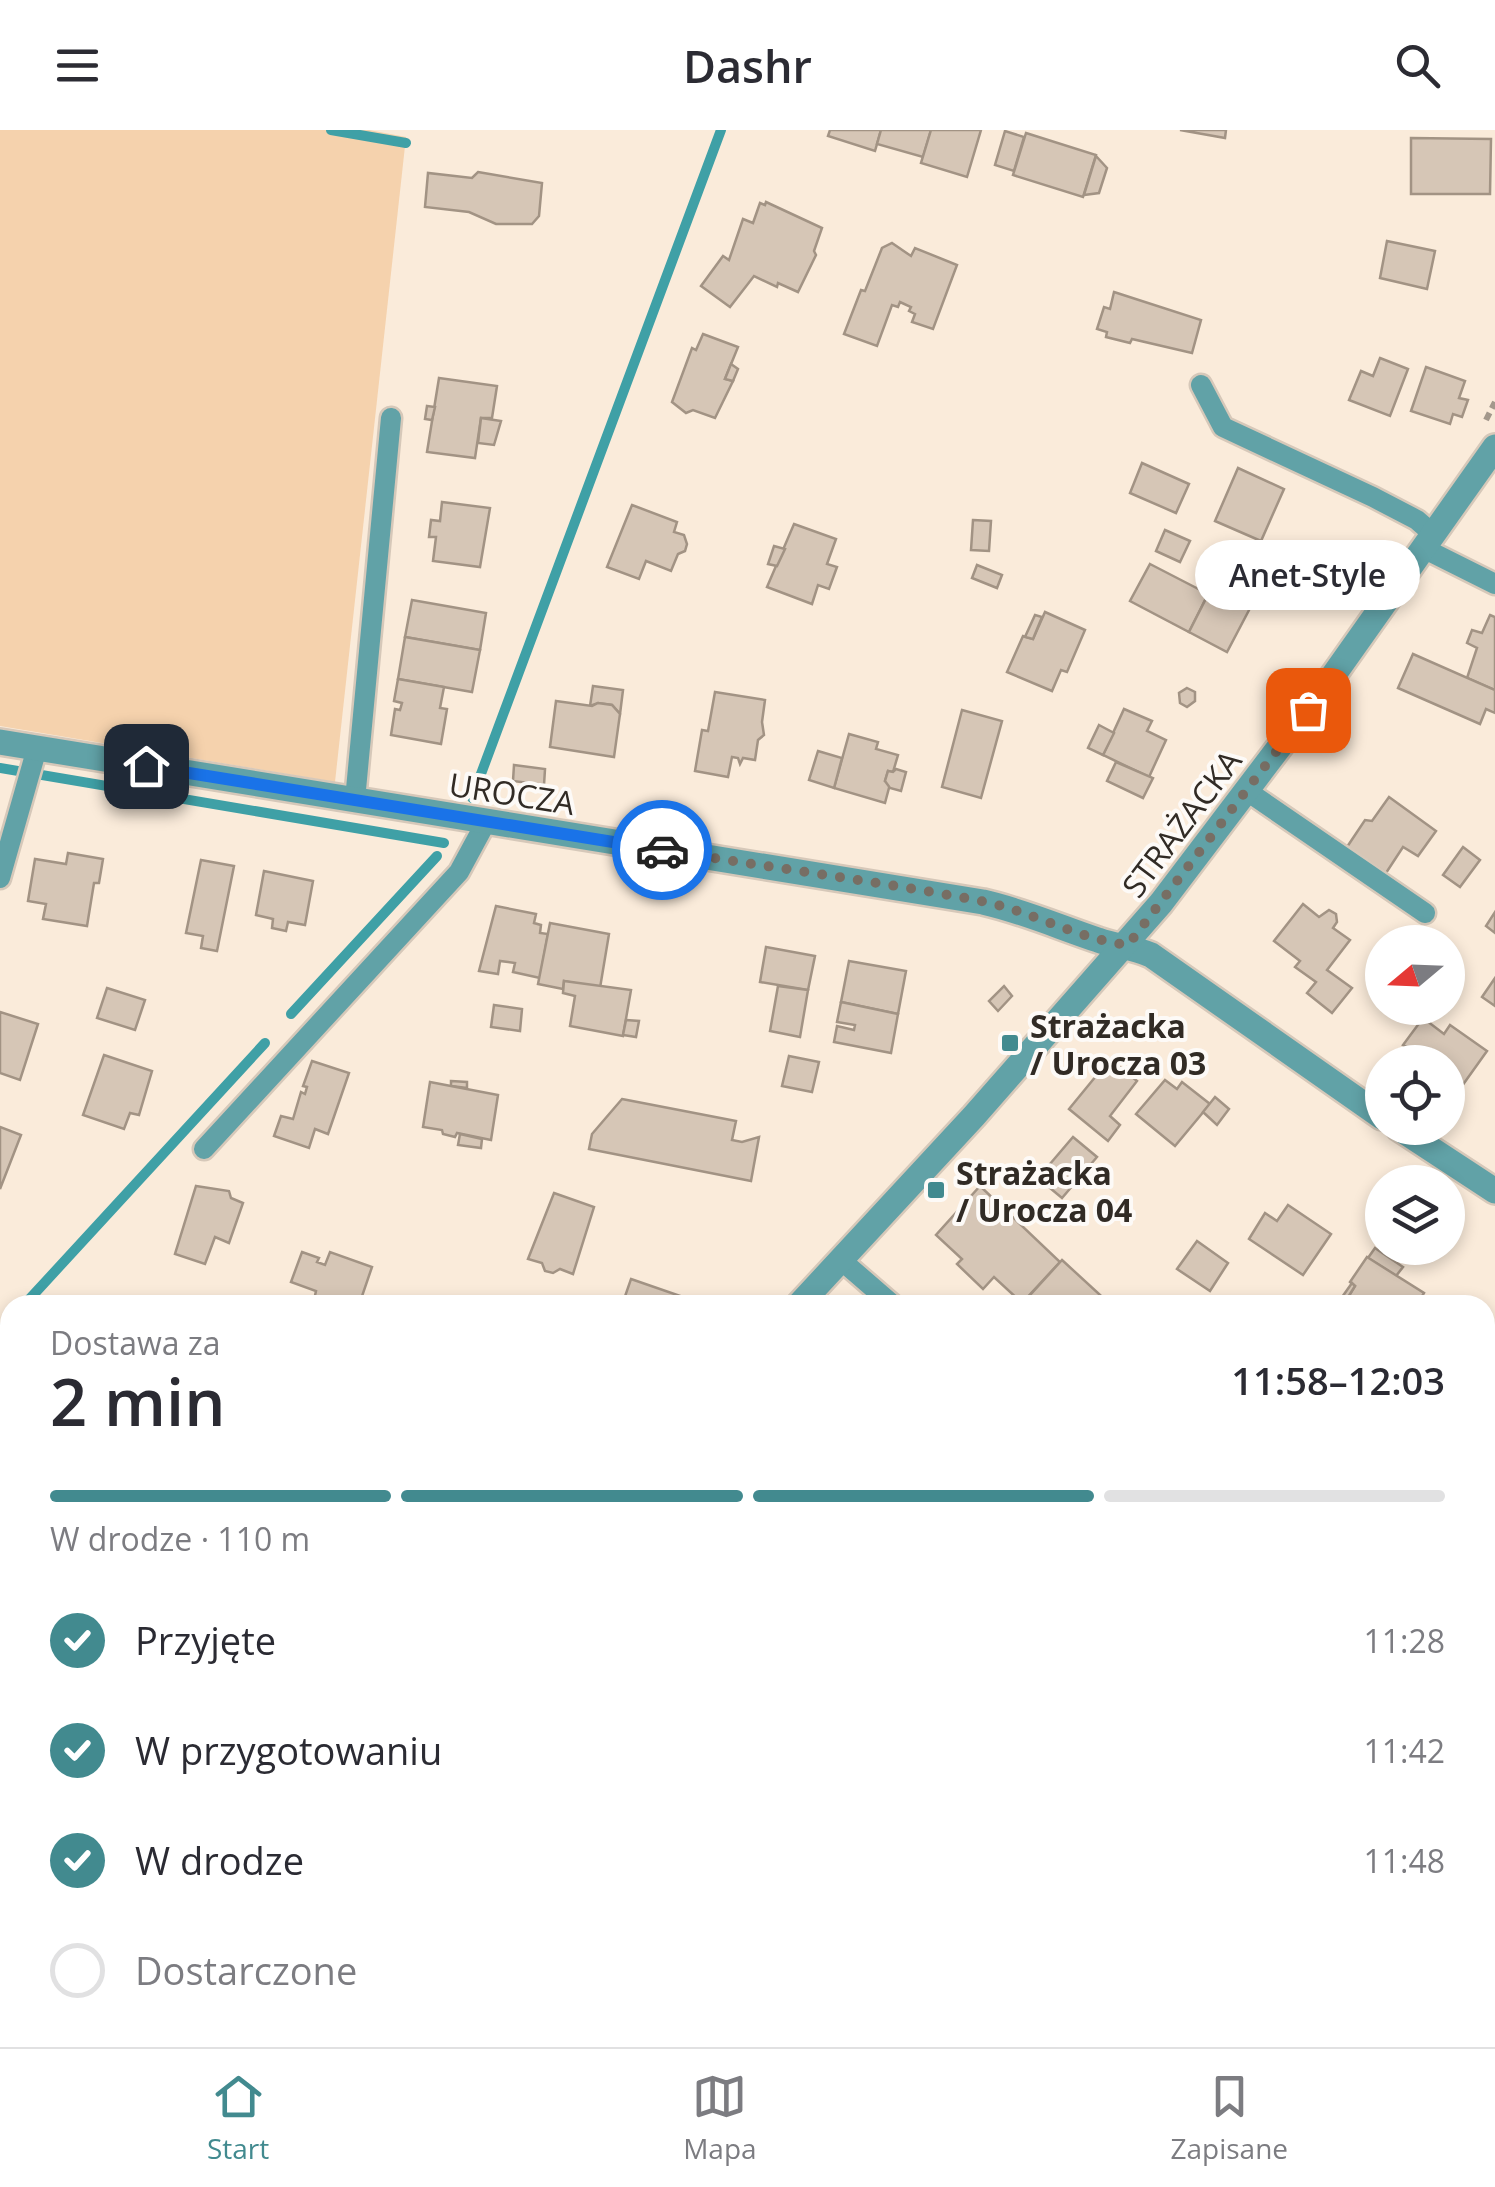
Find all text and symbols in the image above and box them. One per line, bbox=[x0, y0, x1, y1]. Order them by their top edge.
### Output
text: Dashr bbox=[683, 35, 812, 96]
icon: menu bbox=[50, 38, 105, 93]
icon: search bbox=[1390, 38, 1445, 93]
callout: Anet-Style bbox=[1196, 540, 1420, 610]
text: Anet-Style bbox=[1229, 553, 1386, 596]
pin bbox=[1266, 668, 1351, 753]
icon: bag bbox=[1281, 683, 1336, 738]
pin bbox=[104, 724, 189, 809]
icon: home bbox=[119, 739, 174, 794]
street label: STRAŻACKA bbox=[1112, 740, 1251, 905]
street label: UROCZA bbox=[446, 762, 579, 824]
courier bbox=[612, 800, 712, 900]
icon: car bbox=[635, 823, 690, 878]
north arrow bbox=[1365, 925, 1465, 1025]
map controls bbox=[1365, 925, 1465, 1265]
place label: Strażacka / Urocza 03 bbox=[1030, 1004, 1206, 1084]
marker: Strażacka / Urocza 03 bbox=[999, 1032, 1021, 1054]
button: locate bbox=[1365, 1045, 1465, 1145]
place label: Strażacka / Urocza 04 bbox=[956, 1151, 1132, 1231]
button: layers bbox=[1365, 1165, 1465, 1265]
marker: Strażacka / Urocza 04 bbox=[925, 1179, 947, 1201]
text: Dostawa za bbox=[50, 1321, 221, 1364]
text: 11:58–12:03 bbox=[1231, 1354, 1445, 1406]
text: 2 min bbox=[50, 1357, 225, 1445]
text: W drodze · 110 m bbox=[50, 1517, 310, 1560]
icon: check bbox=[50, 1613, 105, 1668]
text: Przyjęte bbox=[135, 1614, 276, 1666]
text: 11:28 bbox=[1363, 1619, 1445, 1662]
icon: check bbox=[50, 1723, 105, 1778]
text: W przygotowaniu bbox=[135, 1724, 442, 1776]
text: 11:42 bbox=[1363, 1729, 1445, 1772]
icon: check bbox=[50, 1833, 105, 1888]
text: W drodze bbox=[135, 1834, 304, 1886]
text: 11:48 bbox=[1363, 1839, 1445, 1882]
text: Dostarczone bbox=[135, 1944, 357, 1996]
tab: Start bbox=[207, 2069, 269, 2167]
tab: Mapa bbox=[683, 2069, 757, 2167]
tab: Zapisane bbox=[1170, 2069, 1288, 2167]

